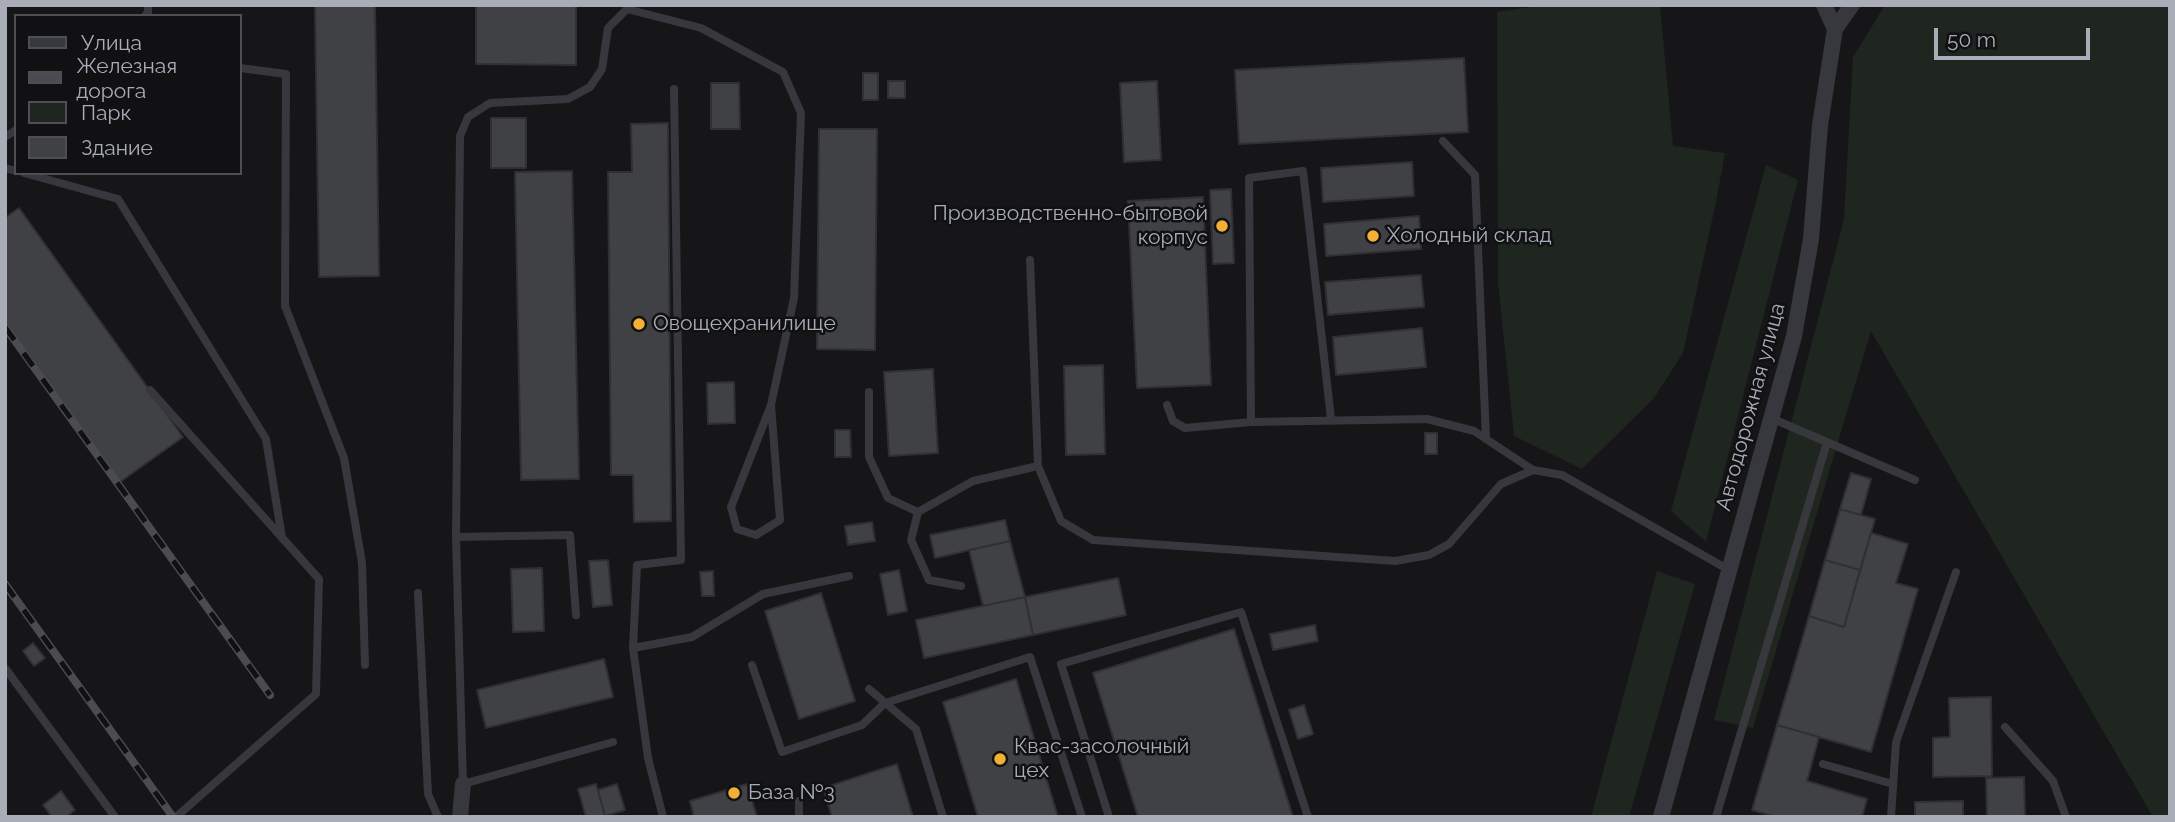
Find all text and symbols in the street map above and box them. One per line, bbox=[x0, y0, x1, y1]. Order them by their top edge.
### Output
legend bbox=[14, 14, 242, 175]
scale bar bbox=[1937, 14, 2093, 58]
text: 50 m bbox=[1947, 27, 1996, 52]
text: Улица bbox=[81, 30, 142, 55]
text: Железная дорога bbox=[76, 53, 177, 103]
text: Парк bbox=[81, 100, 131, 125]
text: Здание bbox=[81, 135, 153, 160]
place label: Производственно-бытовой корпус bbox=[933, 201, 1208, 251]
marker: Производственно-бытовой корпус bbox=[1214, 218, 1230, 234]
place label: Холодный склад bbox=[1387, 223, 1552, 249]
marker: Холодный склад bbox=[1365, 228, 1381, 244]
street label: Автодорожная улица bbox=[1711, 300, 1791, 514]
place label: Овощехранилище bbox=[653, 311, 836, 337]
marker: Овощехранилище bbox=[631, 316, 647, 332]
place label: Квас-засолочный цех bbox=[1014, 734, 1189, 784]
marker: Квас-засолочный цех bbox=[992, 751, 1008, 767]
place label: База №3 bbox=[748, 780, 835, 806]
marker: База №3 bbox=[726, 785, 742, 801]

